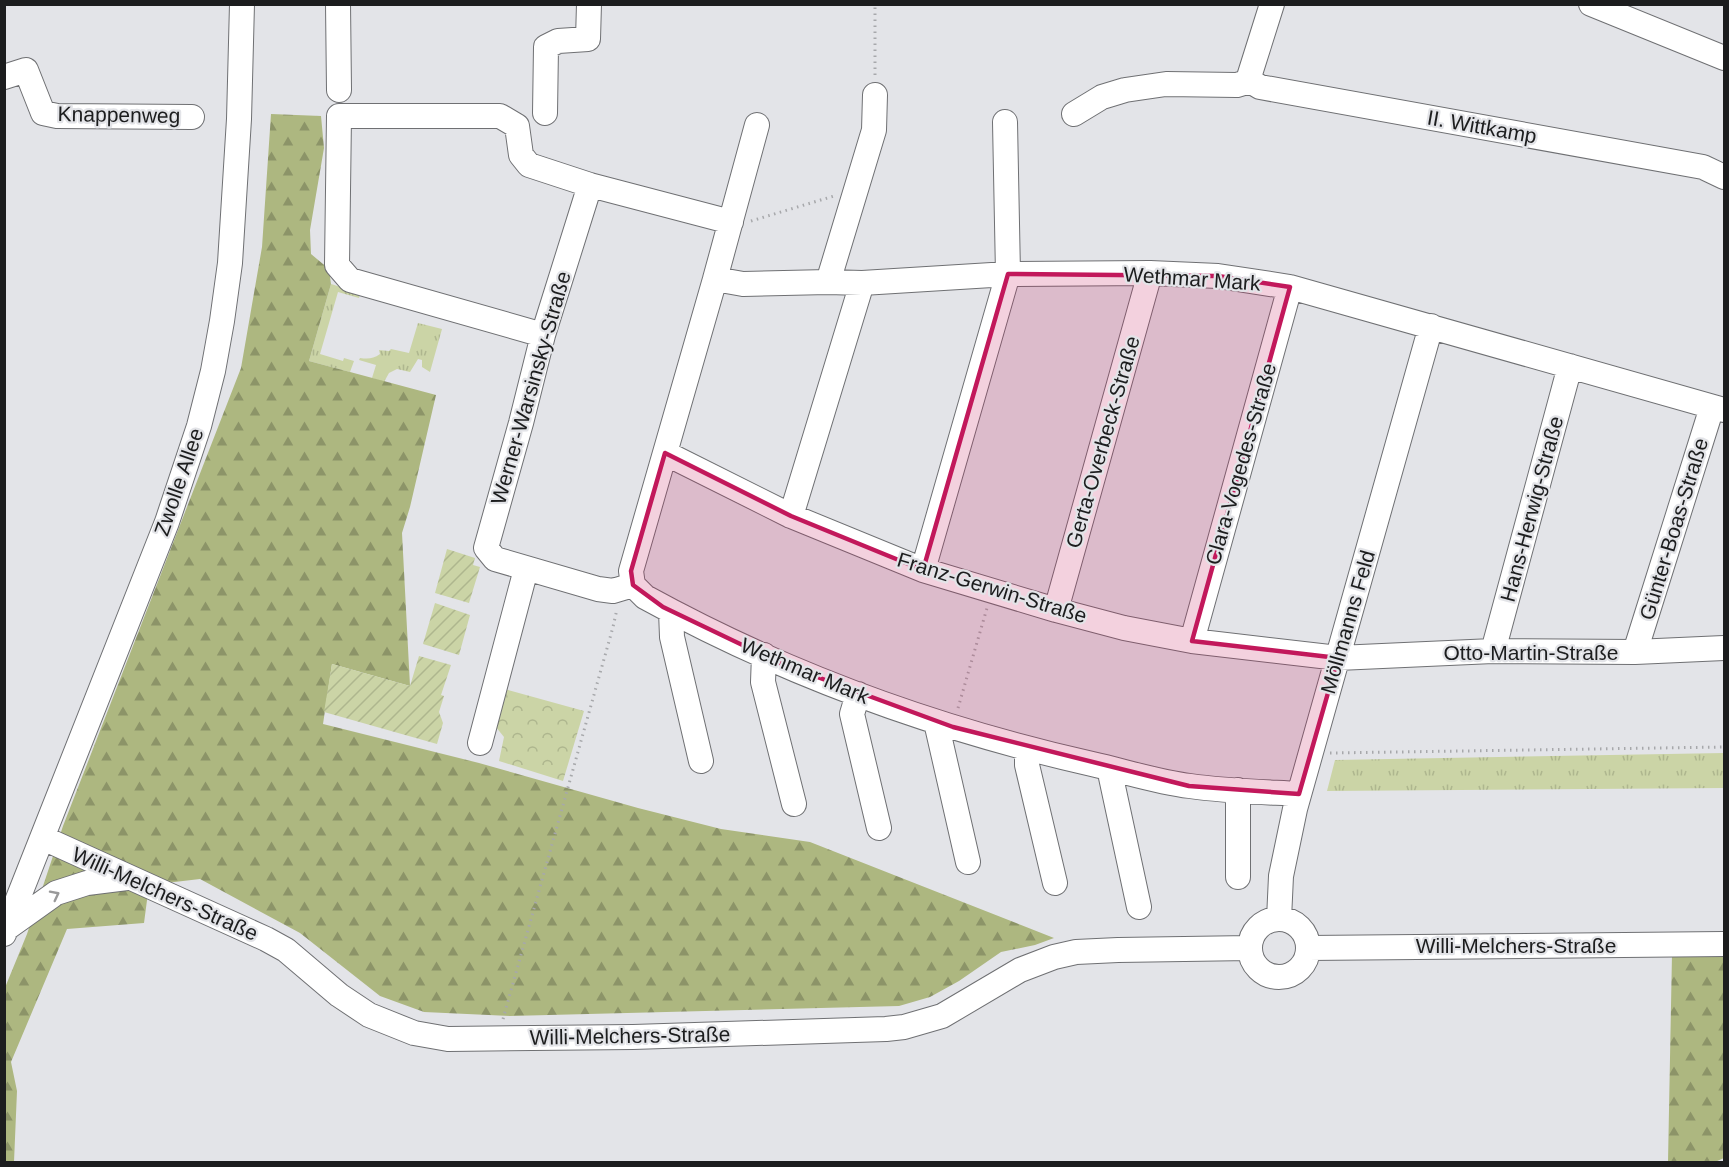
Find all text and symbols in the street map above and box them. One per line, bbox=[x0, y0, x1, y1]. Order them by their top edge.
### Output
street label: Knappenweg bbox=[58, 102, 181, 127]
street label: II. Wittkamp bbox=[1426, 106, 1539, 147]
street label: Wethmar Mark bbox=[1123, 262, 1262, 295]
street label: Werner-Warsinsky-Straße bbox=[486, 269, 575, 507]
street label: Gerta-Overbeck-Straße bbox=[1061, 333, 1144, 550]
street label: Clara-Vogedes-Straße bbox=[1201, 360, 1280, 567]
street label: Hans-Herwig-Straße bbox=[1496, 413, 1567, 604]
street label: Zwolle Allee bbox=[149, 425, 208, 539]
street label: Günter-Boas-Straße bbox=[1635, 435, 1712, 623]
street label: Möllmanns Feld bbox=[1316, 547, 1379, 696]
street label: Franz-Gerwin-Straße bbox=[894, 548, 1090, 627]
street label: Wethmar Mark bbox=[738, 633, 873, 708]
street label: Otto-Martin-Straße bbox=[1443, 641, 1619, 664]
street label: Willi-Melchers-Straße bbox=[69, 842, 262, 945]
one-way arrow bbox=[49, 890, 60, 902]
street label: Willi-Melchers-Straße bbox=[1416, 934, 1616, 957]
street label: Willi-Melchers-Straße bbox=[529, 1022, 731, 1049]

